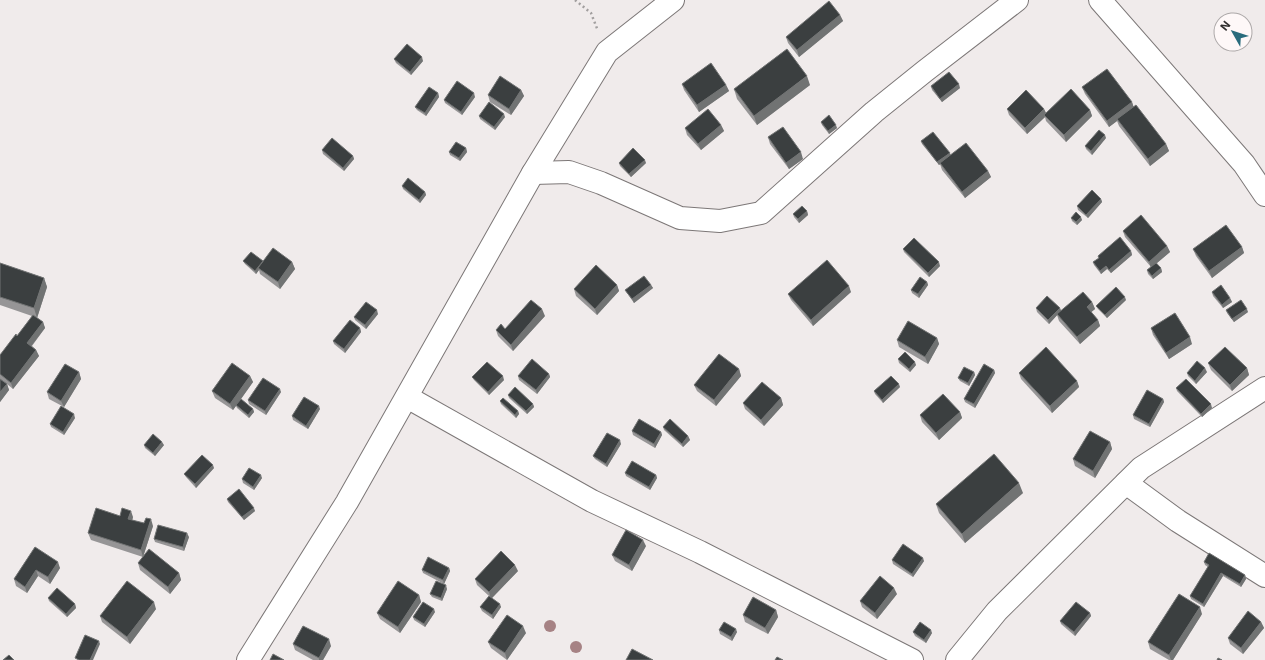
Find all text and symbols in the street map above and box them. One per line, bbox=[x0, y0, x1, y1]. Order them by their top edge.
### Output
north arrow bbox=[1213, 12, 1253, 52]
text: N bbox=[1217, 18, 1233, 33]

